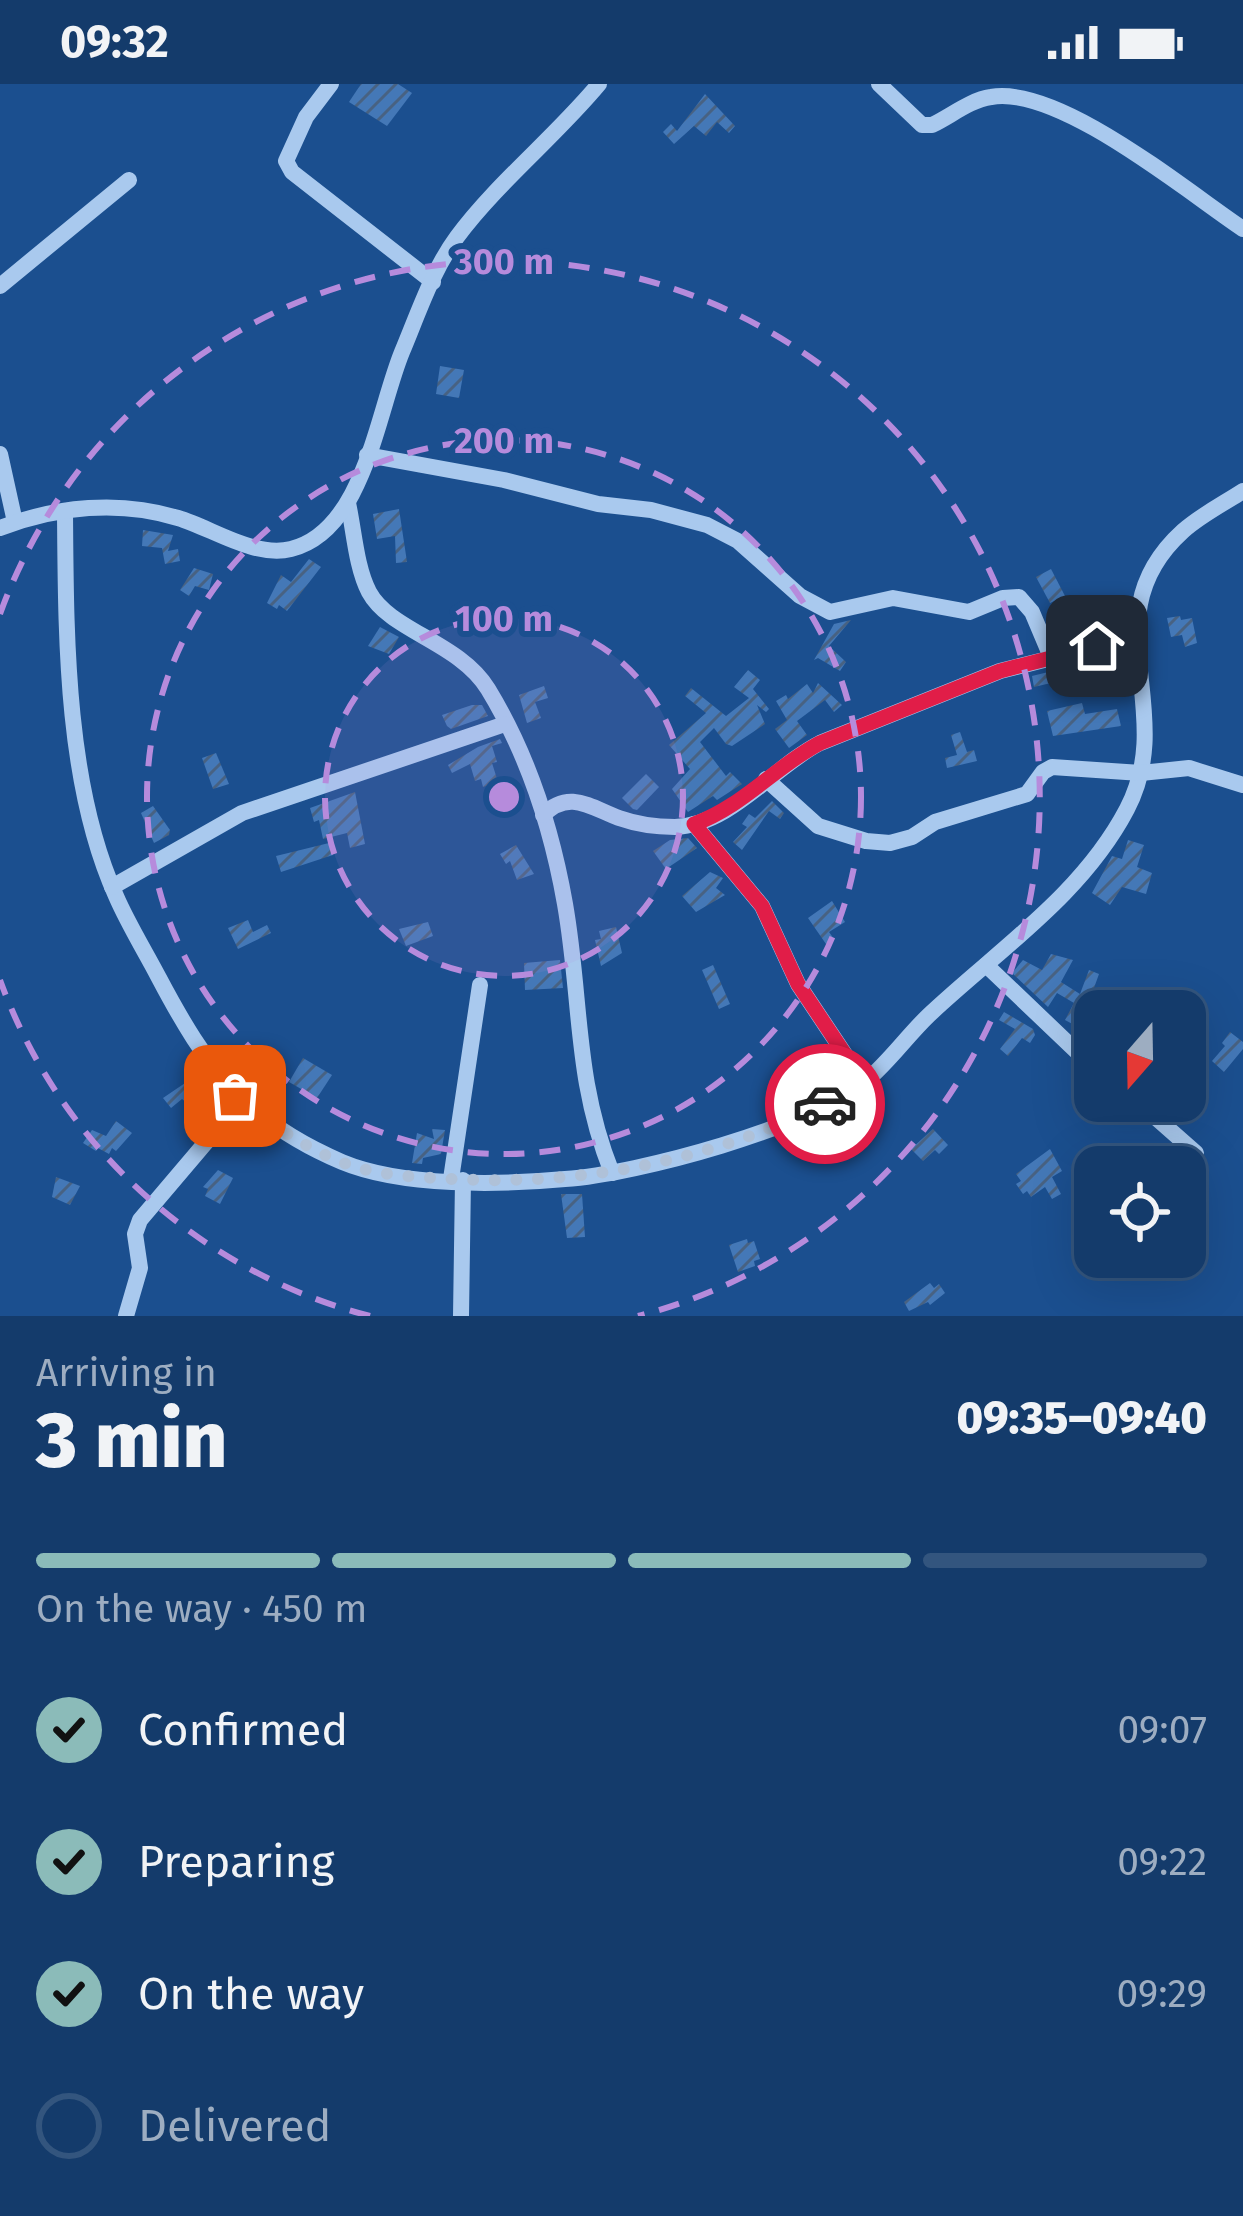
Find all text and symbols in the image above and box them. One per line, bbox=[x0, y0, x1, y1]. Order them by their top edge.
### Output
text: 09:32 bbox=[60, 15, 169, 69]
text: 300 m bbox=[453, 240, 554, 284]
text: 200 m bbox=[454, 419, 554, 463]
pin bbox=[1046, 595, 1148, 697]
text: 100 m bbox=[455, 597, 553, 641]
icon: home bbox=[1064, 613, 1130, 679]
centre of rings bbox=[483, 776, 525, 818]
north arrow bbox=[1074, 990, 1206, 1122]
map controls bbox=[1074, 990, 1206, 1278]
courier bbox=[765, 1044, 885, 1164]
pin bbox=[184, 1045, 286, 1147]
icon: bag bbox=[202, 1063, 268, 1129]
icon: car bbox=[792, 1071, 858, 1137]
button: locate bbox=[1074, 1146, 1206, 1278]
text: Arriving in bbox=[36, 1350, 217, 1396]
text: 09:35–09:40 bbox=[957, 1391, 1207, 1445]
text: 3 min bbox=[36, 1394, 227, 1488]
text: On the way · 450 m bbox=[36, 1586, 367, 1632]
icon: check bbox=[36, 1697, 102, 1763]
text: Confirmed bbox=[138, 1703, 348, 1757]
text: 09:07 bbox=[1117, 1707, 1207, 1753]
icon: check bbox=[36, 1829, 102, 1895]
text: Preparing bbox=[138, 1835, 334, 1889]
text: 09:22 bbox=[1117, 1839, 1207, 1885]
icon: check bbox=[36, 1961, 102, 2027]
text: On the way bbox=[138, 1967, 364, 2021]
text: 09:29 bbox=[1116, 1971, 1207, 2017]
text: Delivered bbox=[138, 2099, 331, 2153]

